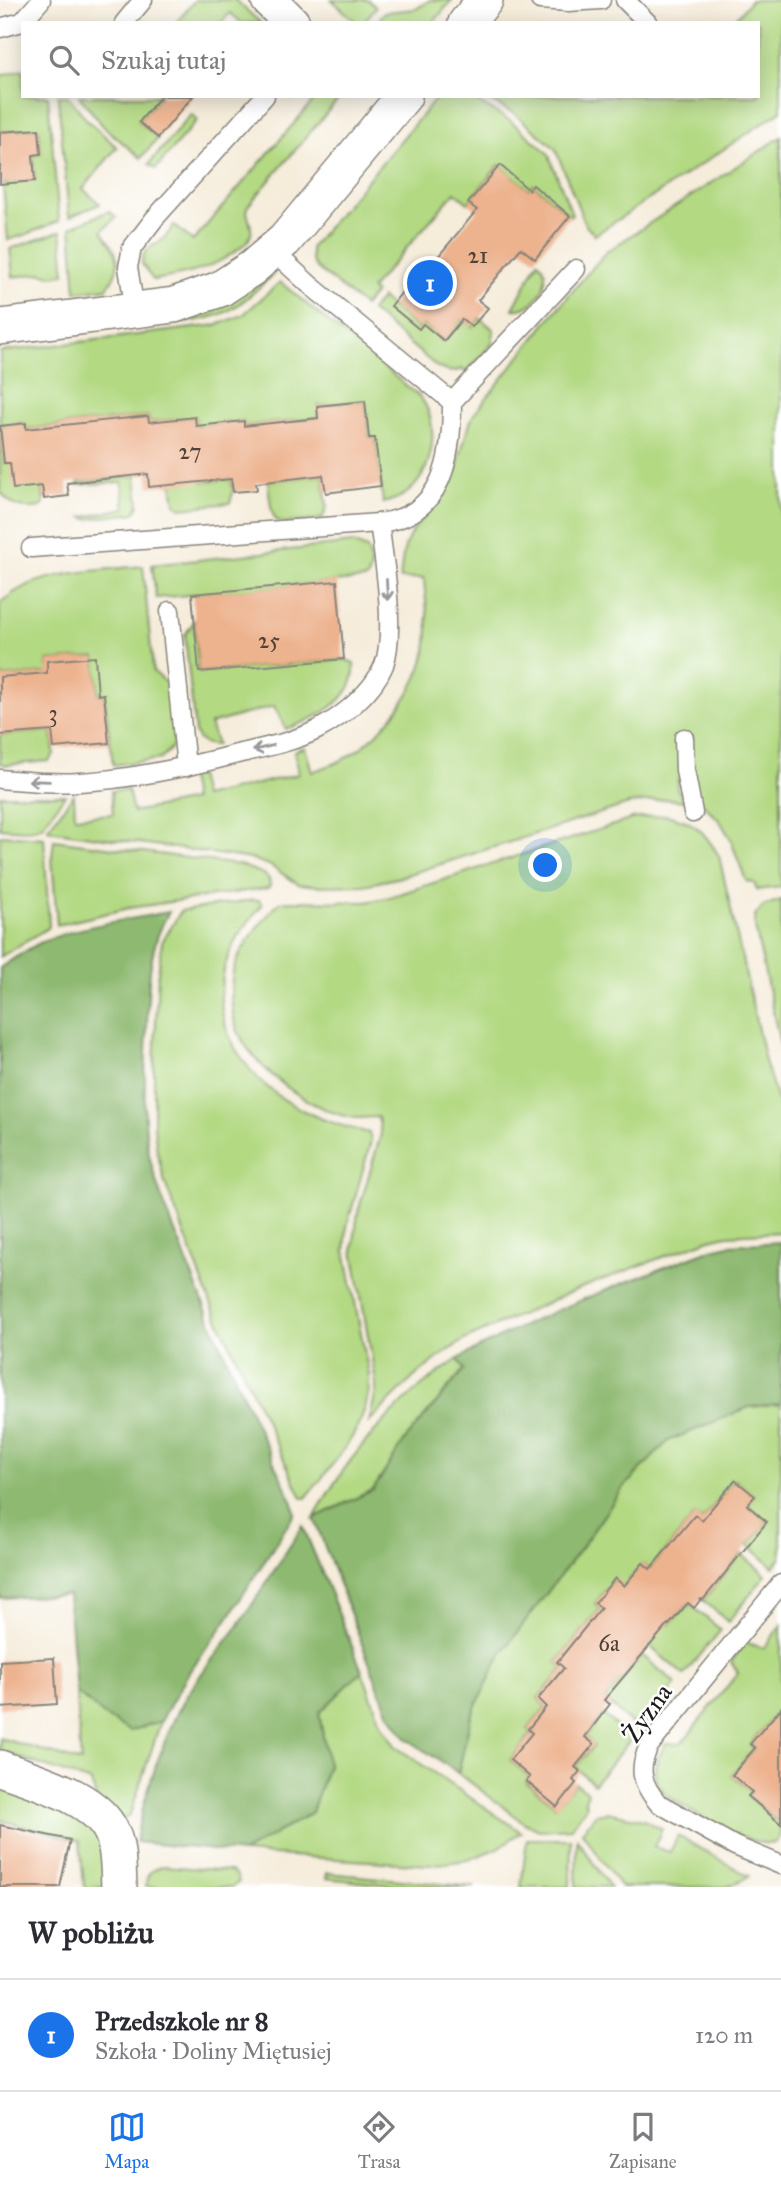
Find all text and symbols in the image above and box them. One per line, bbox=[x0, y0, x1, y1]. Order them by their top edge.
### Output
search box bbox=[21, 21, 760, 98]
icon: search bbox=[45, 41, 83, 79]
text: Szukaj tutaj bbox=[101, 44, 226, 76]
house number: 21 bbox=[468, 241, 488, 269]
pin: 1 bbox=[407, 257, 453, 309]
house number: 27 bbox=[179, 437, 202, 465]
one-way arrow bbox=[380, 579, 393, 602]
house number: 25 bbox=[258, 626, 280, 654]
house number: 3 bbox=[48, 699, 58, 727]
one-way arrow bbox=[252, 742, 275, 755]
one-way arrow bbox=[27, 774, 50, 788]
your location bbox=[528, 848, 562, 882]
house number: 6a bbox=[598, 1629, 620, 1657]
street label: Żyzna bbox=[615, 1677, 679, 1749]
text: W pobliżu bbox=[28, 1915, 154, 1951]
text: Przedszkole nr 8 bbox=[95, 2005, 269, 2037]
text: 1 bbox=[46, 2021, 56, 2049]
text: 120 m bbox=[695, 2021, 753, 2049]
text: Szkoła · Doliny Miętusiej bbox=[95, 2037, 332, 2065]
tab: Mapa bbox=[104, 2108, 149, 2173]
tab: Trasa bbox=[358, 2108, 401, 2173]
tab: Zapisane bbox=[609, 2108, 677, 2173]

